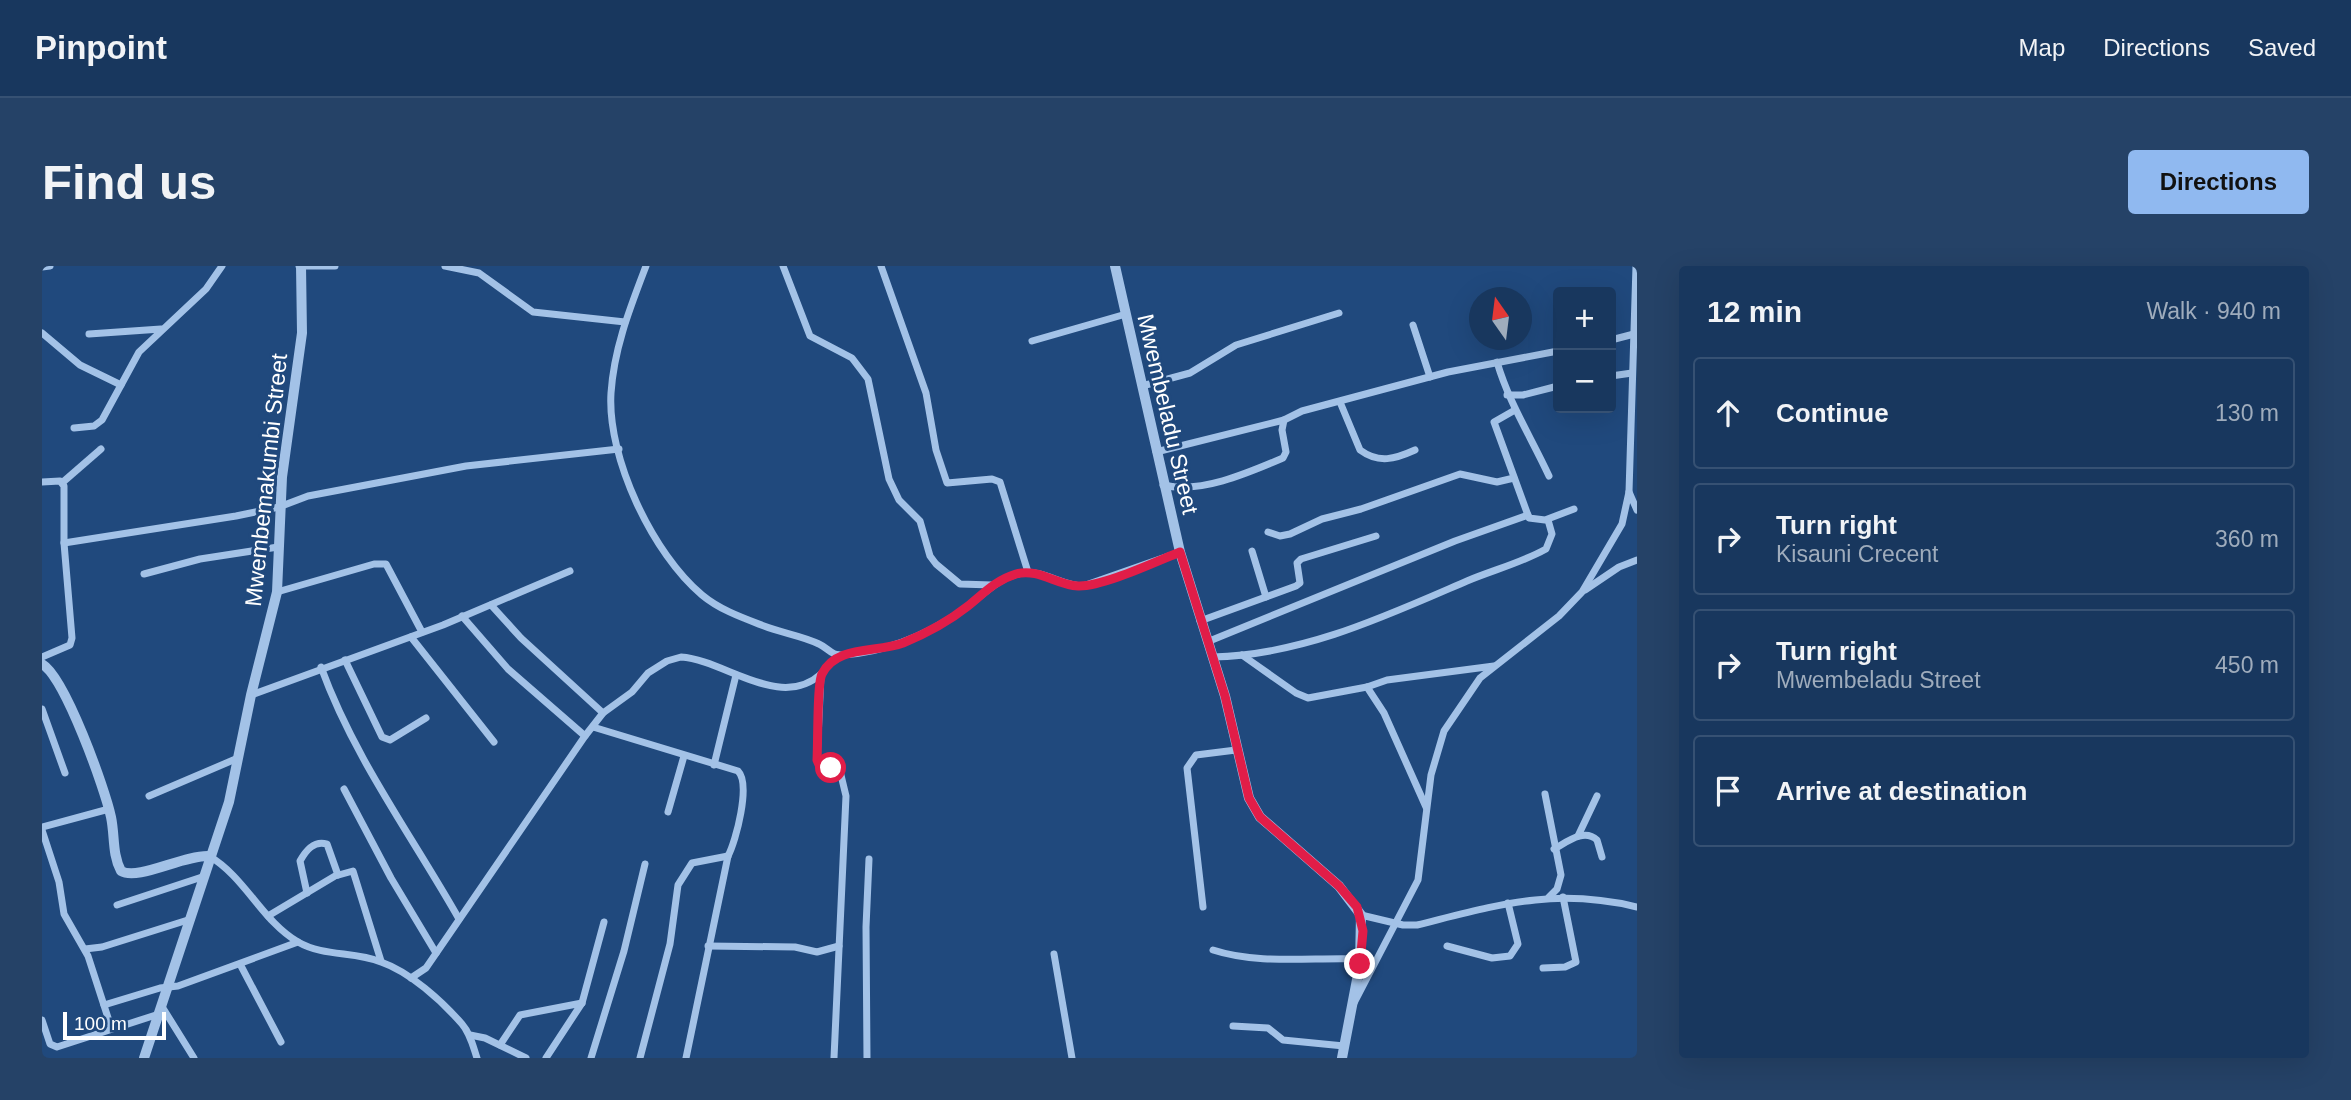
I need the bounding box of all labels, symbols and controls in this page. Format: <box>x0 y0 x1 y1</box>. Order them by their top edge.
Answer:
text: Pinpoint <box>35 29 167 66</box>
text: Map <box>2019 34 2065 61</box>
text: Directions <box>2103 34 2210 61</box>
text: Saved <box>2248 34 2316 61</box>
button: Directions <box>2128 150 2309 214</box>
text: Find us <box>42 155 216 209</box>
north arrow <box>1469 287 1532 350</box>
map controls <box>1553 287 1616 413</box>
button: + <box>1553 287 1616 350</box>
text: 12 min <box>1707 295 1802 328</box>
text: Walk · 940 m <box>2146 298 2281 324</box>
street label: Mwembeladu Street <box>1132 311 1204 517</box>
button: − <box>1553 350 1616 413</box>
street label: Mwembemakumbi Street <box>240 352 292 608</box>
icon: ahead <box>1709 394 1747 432</box>
text: Continue <box>1776 398 1889 428</box>
text: 130 m <box>2215 400 2279 426</box>
text: Turn right <box>1776 510 1897 540</box>
icon: right <box>1709 520 1747 558</box>
text: 360 m <box>2215 526 2279 552</box>
text: Kisauni Crecent <box>1776 541 1938 567</box>
text: Turn right <box>1776 636 1897 666</box>
icon: right <box>1709 646 1747 684</box>
text: 450 m <box>2215 652 2279 678</box>
text: Mwembeladu Street <box>1776 667 1981 693</box>
route start <box>815 752 846 783</box>
icon: arrive <box>1709 772 1747 810</box>
text: Arrive at destination <box>1776 776 2027 806</box>
route end <box>1344 948 1375 979</box>
scale bar <box>63 1009 166 1041</box>
text: 100 m <box>74 1013 127 1034</box>

